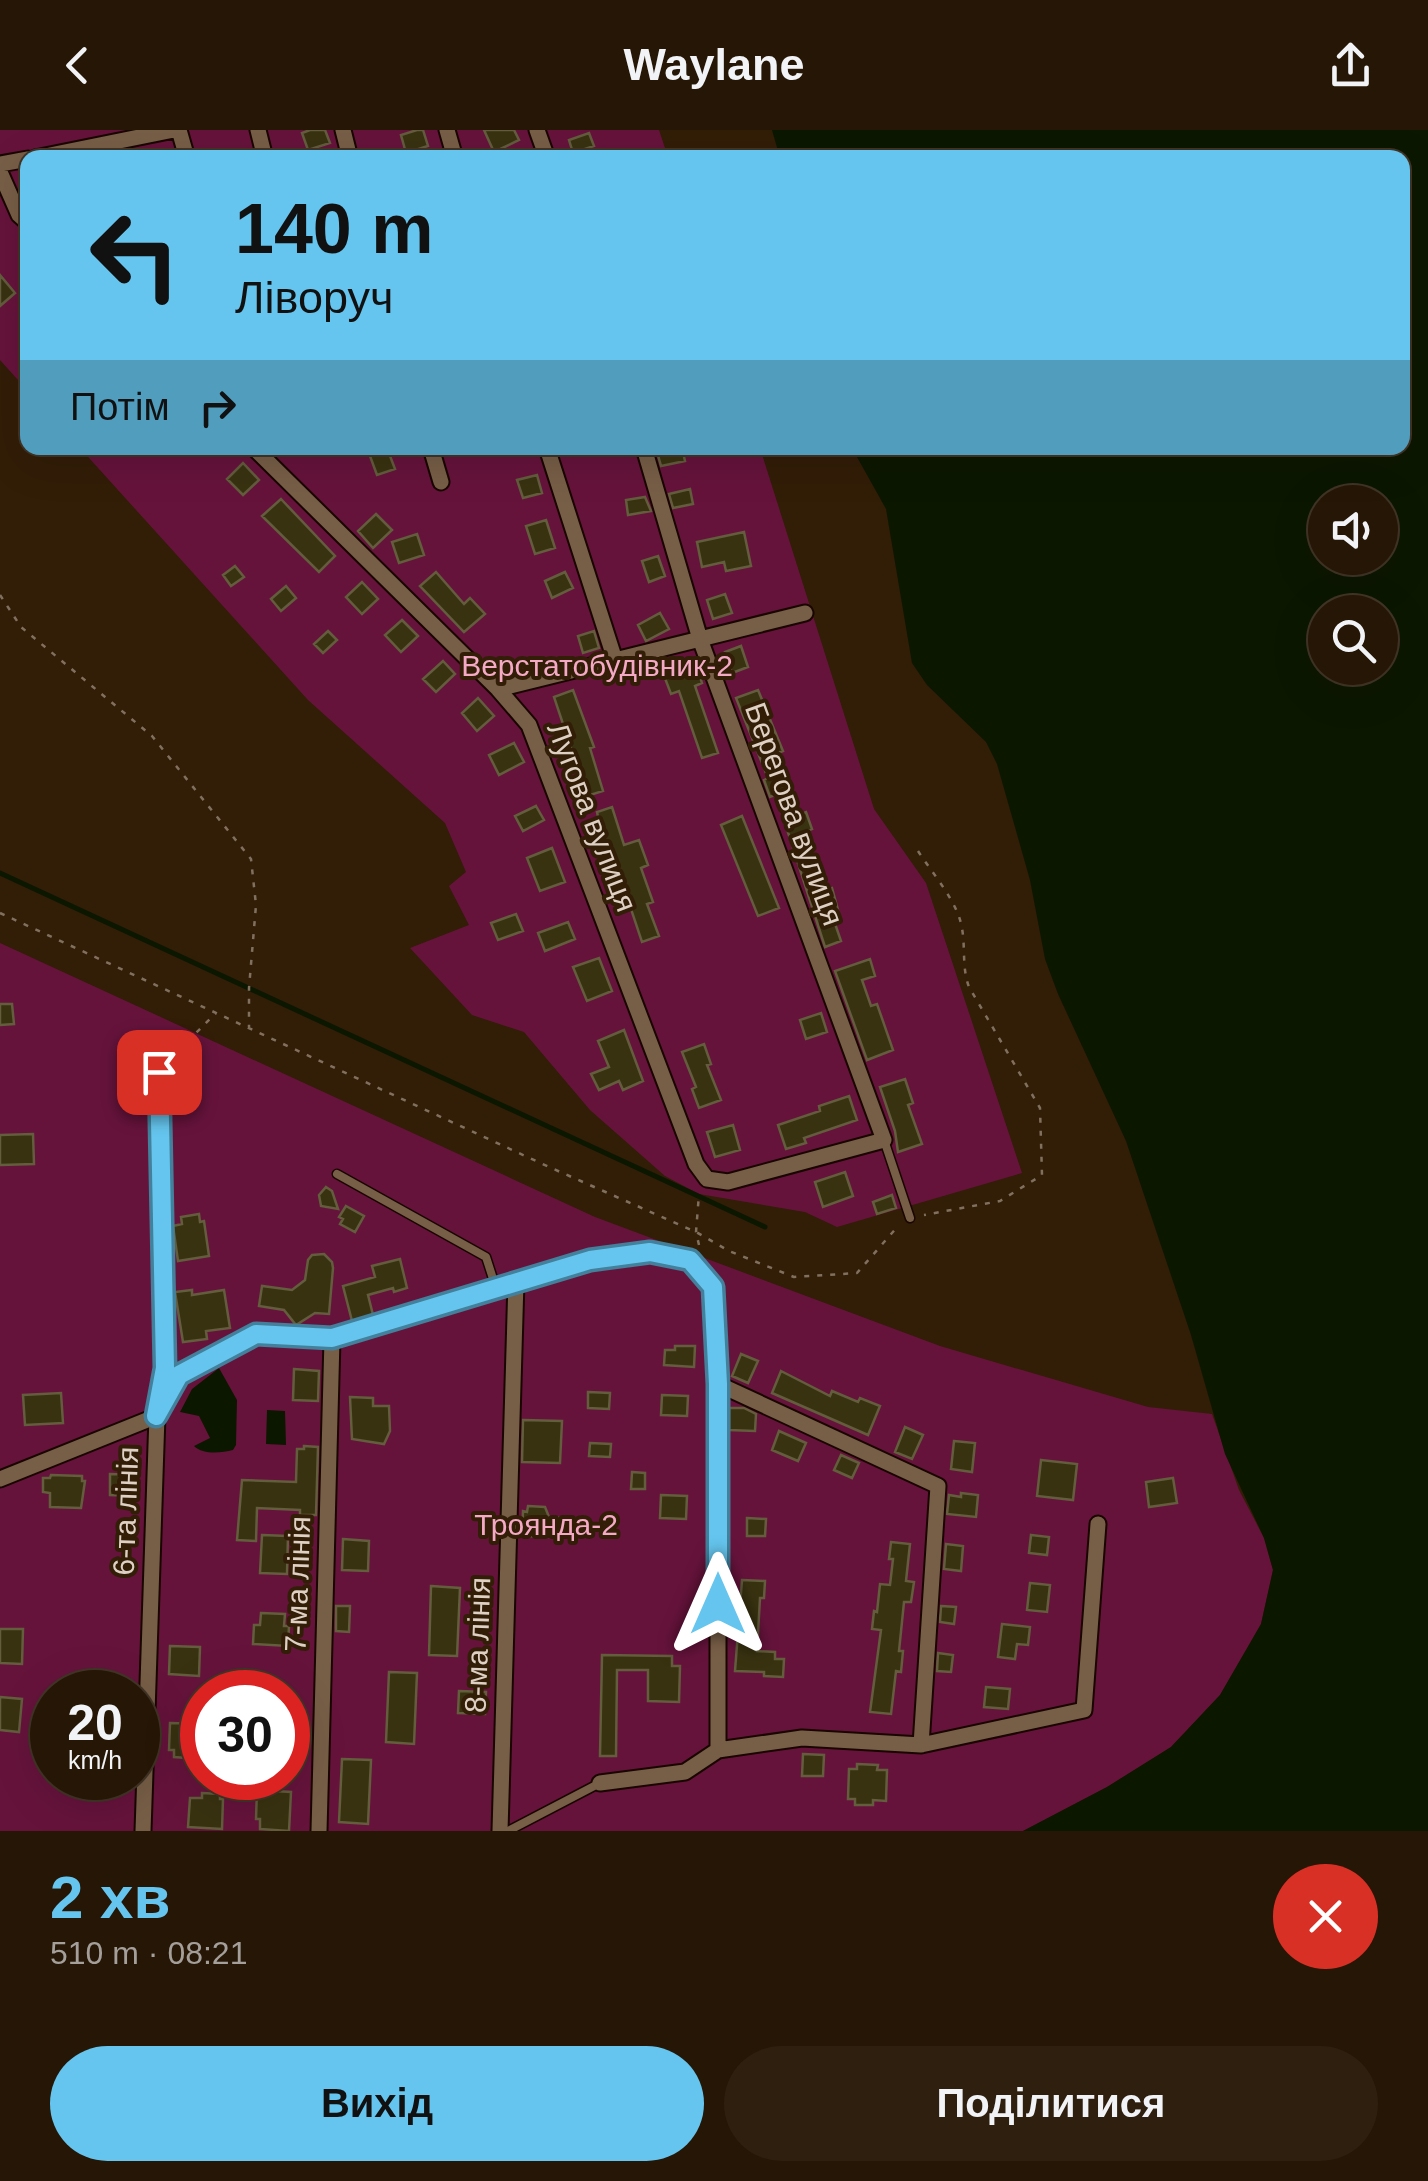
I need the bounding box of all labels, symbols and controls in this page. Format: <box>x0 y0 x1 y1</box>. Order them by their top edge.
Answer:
icon: back <box>50 38 105 93</box>
icon: share <box>1323 38 1378 93</box>
text: Waylane <box>624 39 804 90</box>
icon: left <box>70 190 200 320</box>
text: 140 m <box>235 190 433 268</box>
text: Ліворуч <box>235 272 393 323</box>
icon: right <box>190 380 245 435</box>
text: Потім <box>70 386 170 428</box>
map controls <box>1308 485 1398 685</box>
button: sound <box>1308 485 1398 575</box>
button: search <box>1308 595 1398 685</box>
park label: Верстатобудівник-2 <box>461 649 733 682</box>
street label: Берегова вулиця <box>739 698 850 930</box>
street label: Лугова вулиця <box>541 718 644 916</box>
pin <box>117 1030 202 1115</box>
icon: arrive <box>132 1045 187 1100</box>
street label: 6-та лінія <box>107 1446 144 1576</box>
park label: Троянда-2 <box>474 1508 618 1541</box>
street label: 7-ма лінія <box>279 1515 316 1653</box>
position arrow <box>666 1552 770 1656</box>
street label: 8-ма лінія <box>459 1576 496 1714</box>
speed limit sign: 30 <box>180 1670 310 1800</box>
text: 20 <box>67 1695 123 1751</box>
text: km/h <box>68 1746 122 1774</box>
text: 2 хв <box>50 1864 170 1931</box>
button: close <box>1273 1864 1378 1969</box>
text: 510 m · 08:21 <box>50 1935 247 1971</box>
button: Вихід <box>50 2046 704 2161</box>
button: Поділитися <box>724 2046 1378 2161</box>

